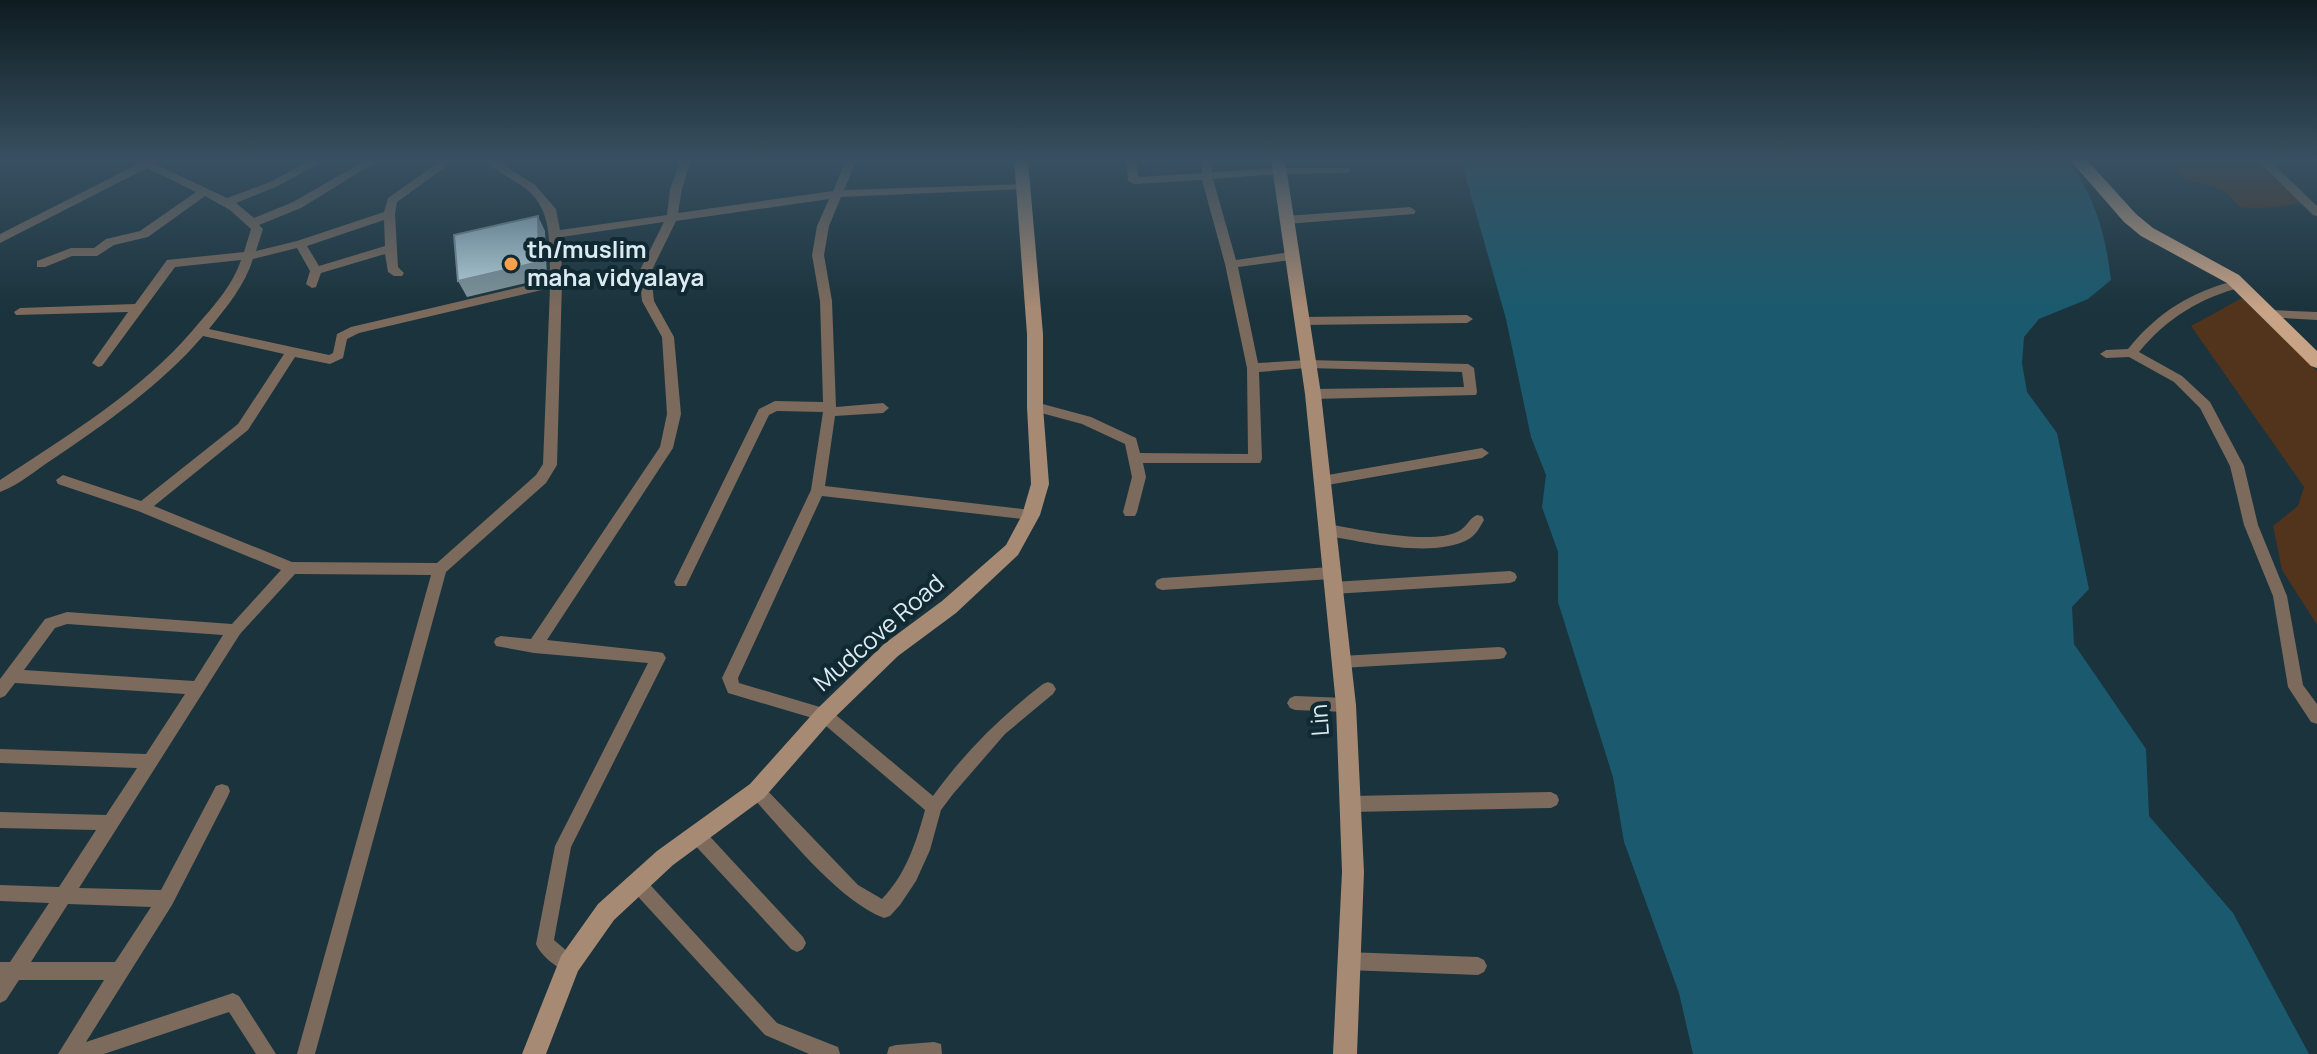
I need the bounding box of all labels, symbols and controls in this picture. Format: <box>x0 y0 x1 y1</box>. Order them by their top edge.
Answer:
place label: th/muslim maha vidyalaya <box>527 232 704 293</box>
marker: th/muslim maha vidyalaya <box>502 255 520 273</box>
street label: Mudcove Road <box>806 566 950 698</box>
street label: Lin <box>1301 703 1336 737</box>

